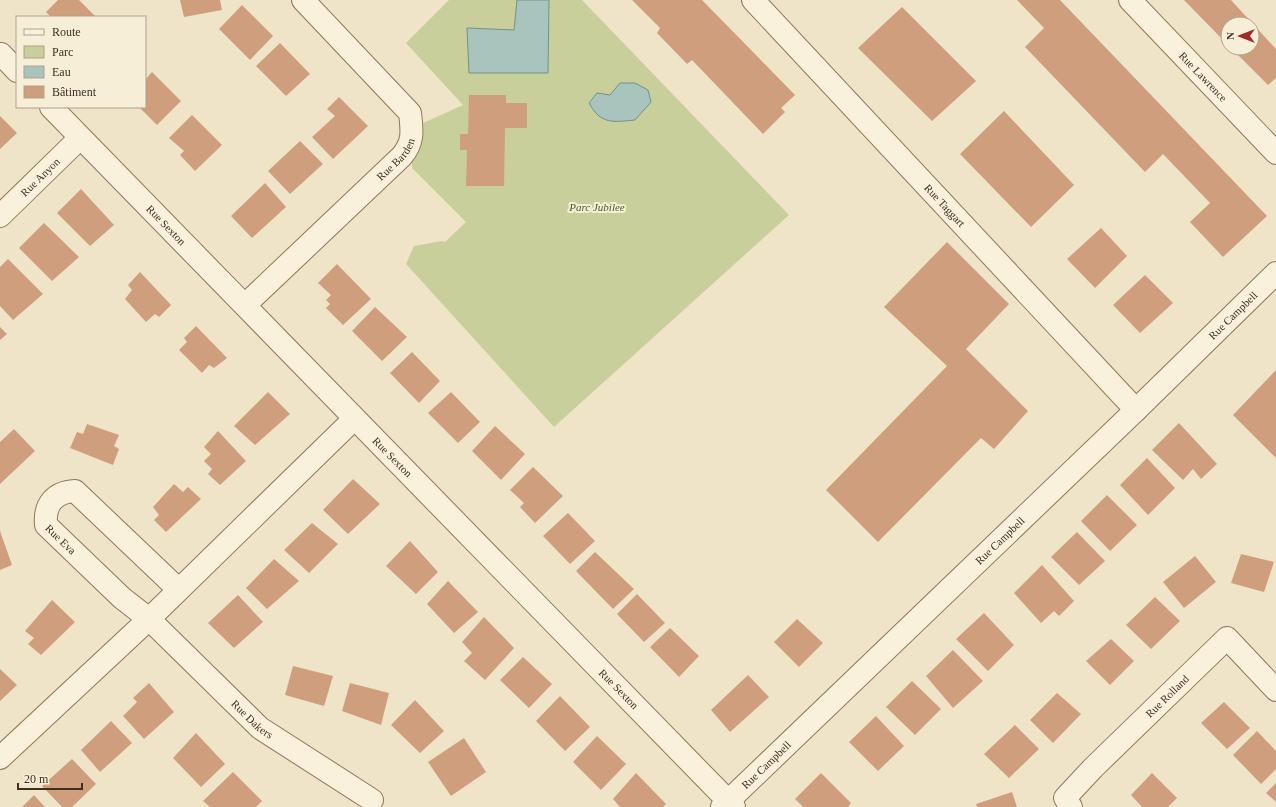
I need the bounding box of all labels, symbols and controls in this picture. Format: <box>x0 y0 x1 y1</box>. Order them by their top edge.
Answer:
legend <box>16 16 146 108</box>
north arrow <box>1220 16 1260 56</box>
text: Route <box>52 25 81 39</box>
text: N <box>1224 32 1236 40</box>
text: Parc <box>52 45 73 59</box>
street label: Rue Lawrence <box>1177 49 1230 104</box>
text: Eau <box>52 65 71 79</box>
text: Bâtiment <box>52 85 97 99</box>
street label: Rue Barden <box>374 136 417 183</box>
street label: Rue Anyon <box>18 155 62 199</box>
street label: Rue Taggart <box>922 182 968 229</box>
park label: Parc Jubilee <box>568 201 625 213</box>
street label: Rue Sexton <box>144 203 189 248</box>
street label: Rue Campbell <box>1206 289 1260 342</box>
street label: Rue Sexton <box>370 435 415 480</box>
street label: Rue Campbell <box>973 514 1027 567</box>
street label: Rue Eva <box>43 522 79 557</box>
street label: Rue Sexton <box>597 666 641 712</box>
street label: Rue Rolland <box>1143 672 1191 720</box>
street label: Rue Dakers <box>229 697 275 741</box>
street label: Rue Campbell <box>739 739 793 791</box>
scale bar <box>18 765 82 791</box>
text: 20 m <box>24 772 49 786</box>

